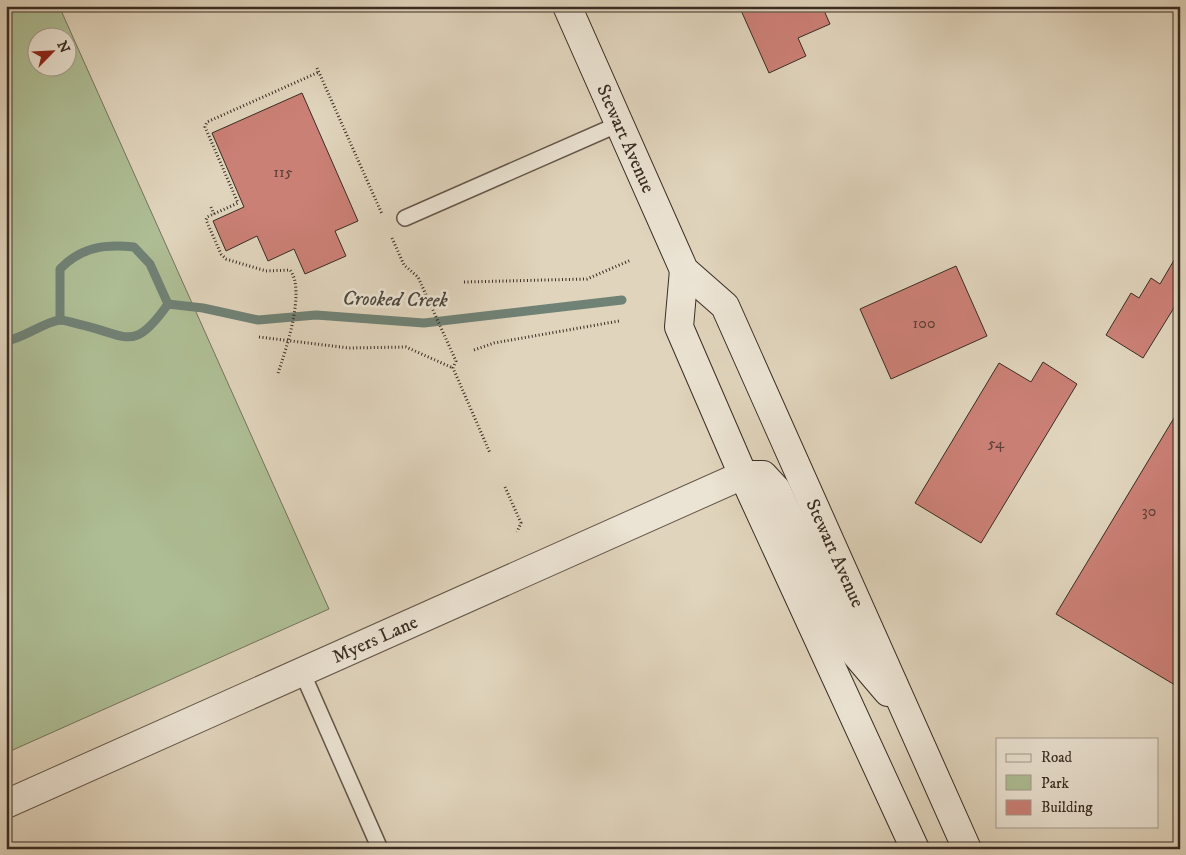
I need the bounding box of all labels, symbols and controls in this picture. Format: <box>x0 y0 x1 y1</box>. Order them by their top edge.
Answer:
north arrow <box>28 28 78 78</box>
text: N <box>52 38 74 56</box>
street label: Stewart Avenue <box>592 81 660 196</box>
house number: 115 <box>273 162 293 182</box>
water label: Crooked Creek <box>342 287 449 313</box>
house number: 100 <box>912 313 936 333</box>
house number: 54 <box>988 433 1005 453</box>
street label: Stewart Avenue <box>801 495 869 611</box>
house number: 30 <box>1142 501 1156 521</box>
street label: Myers Lane <box>329 610 421 668</box>
legend <box>996 738 1158 828</box>
text: Road <box>1041 748 1073 767</box>
text: Park <box>1041 774 1070 793</box>
text: Building <box>1041 798 1093 817</box>

